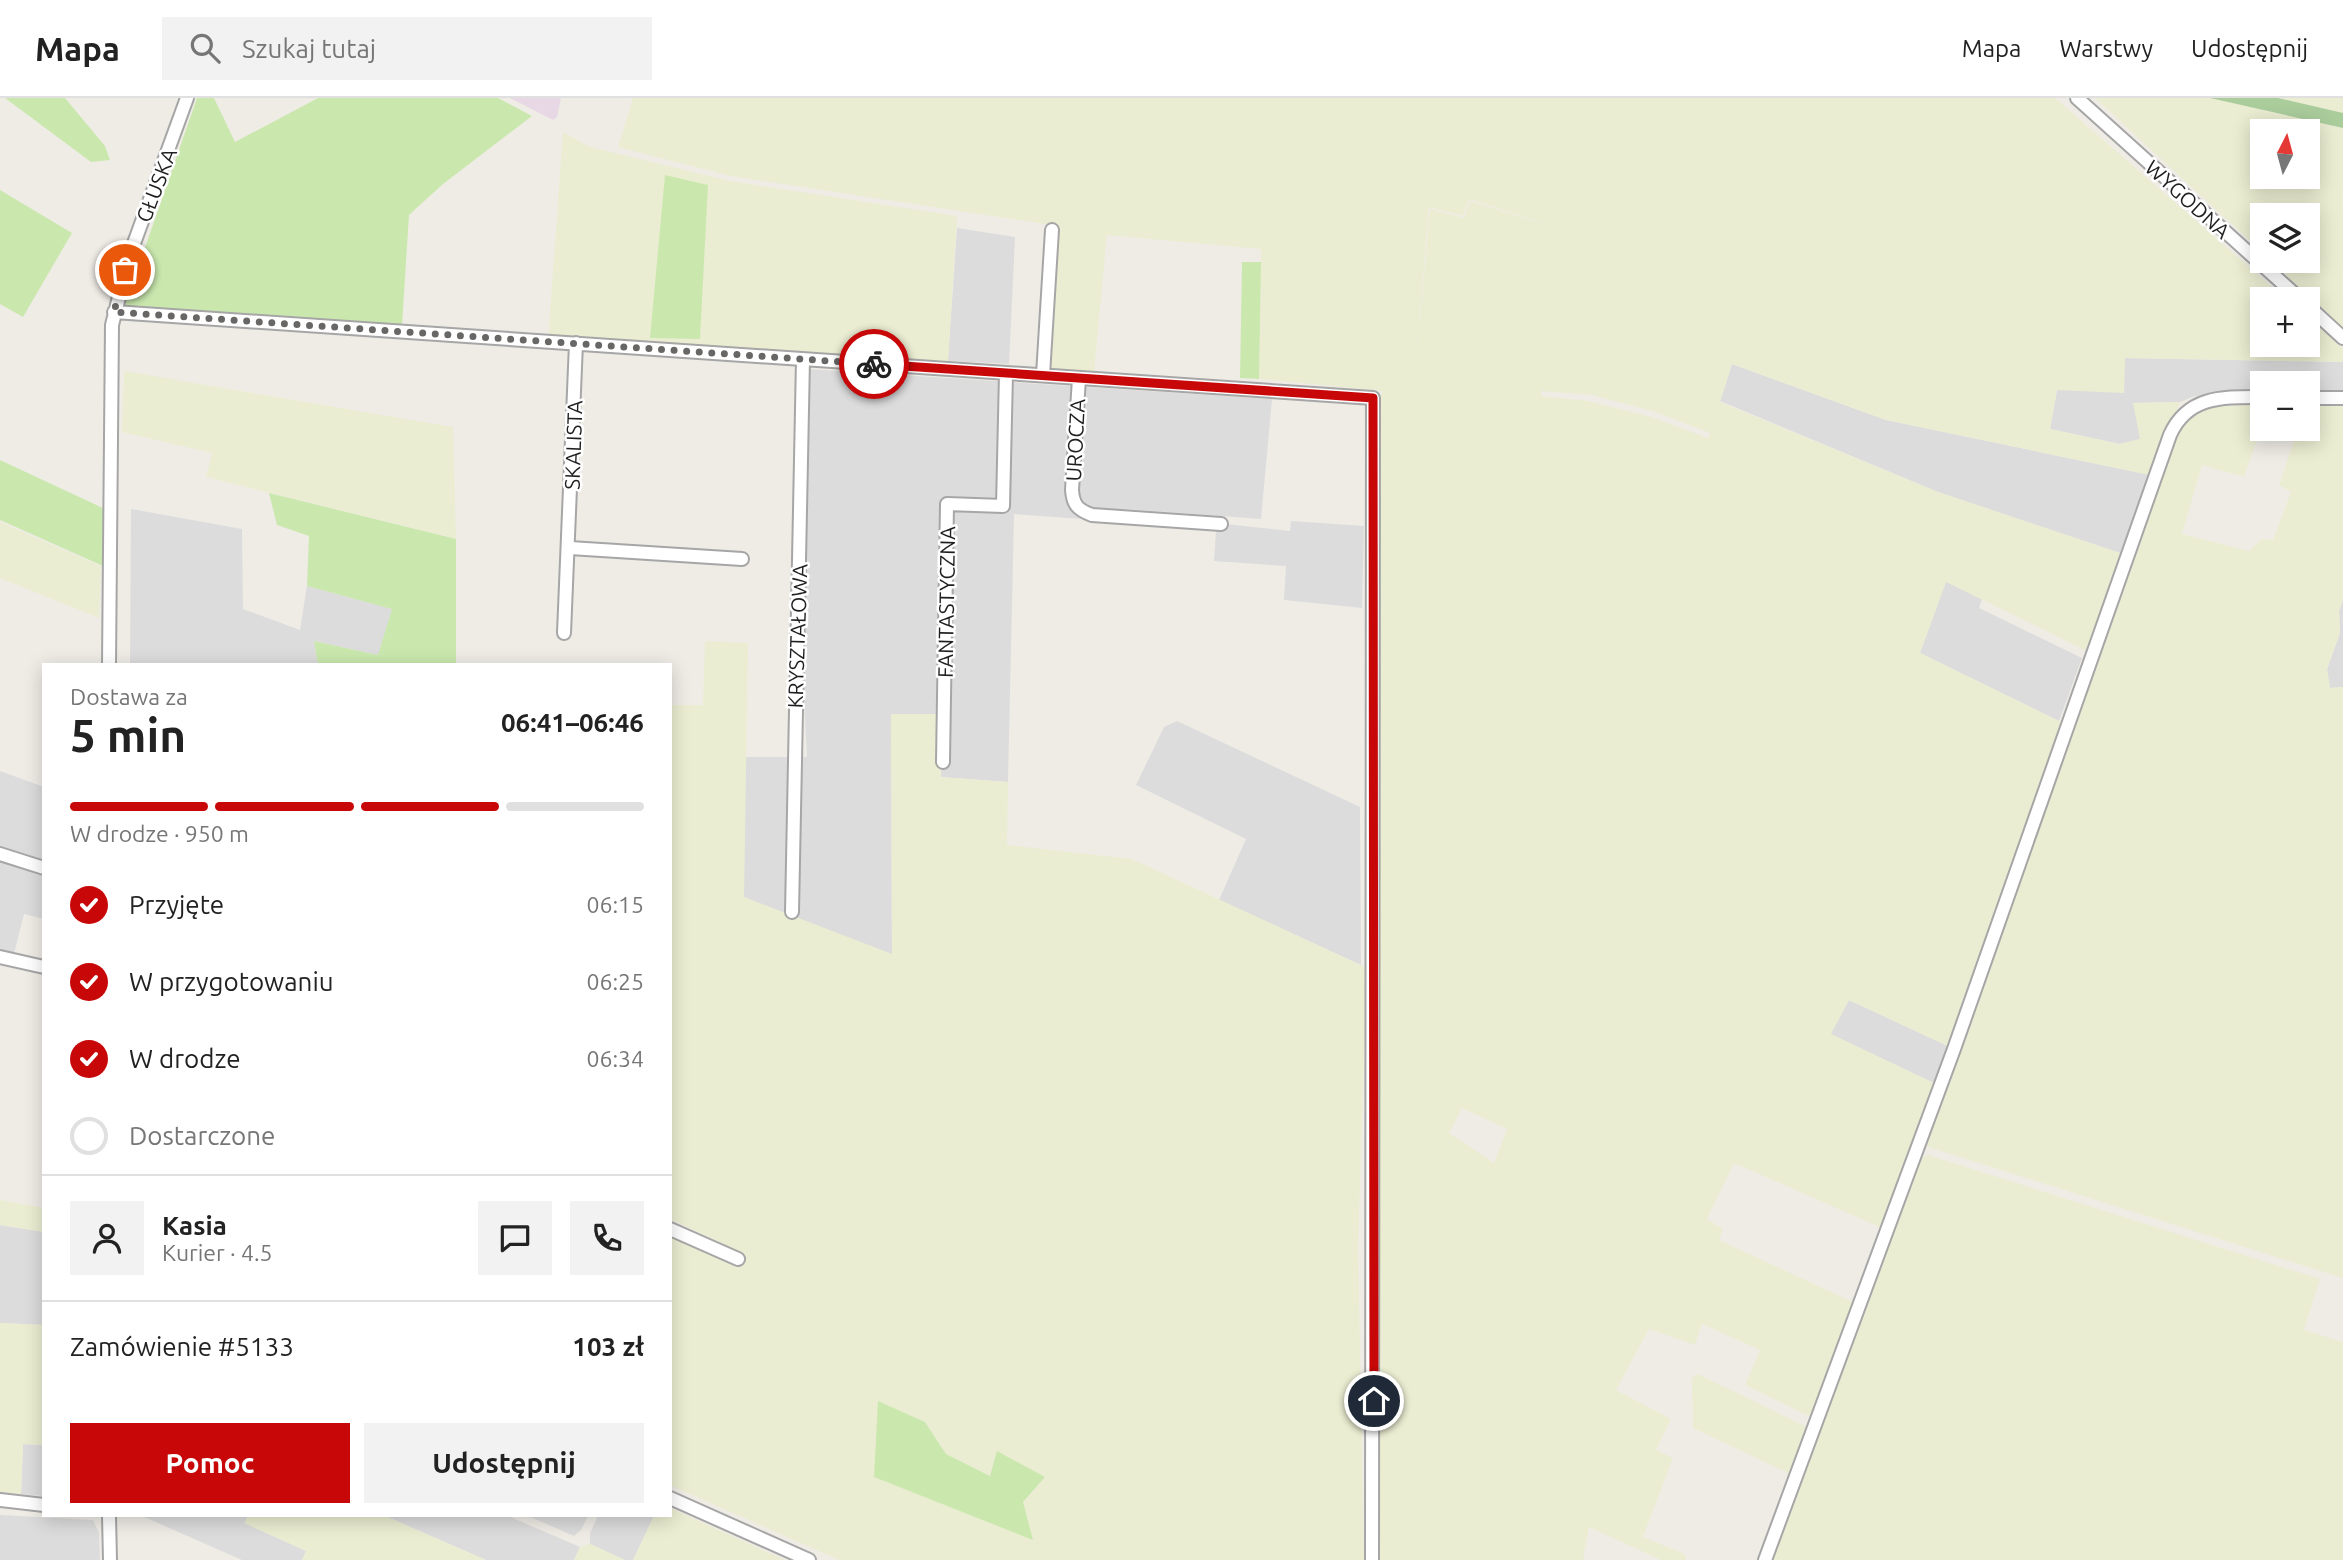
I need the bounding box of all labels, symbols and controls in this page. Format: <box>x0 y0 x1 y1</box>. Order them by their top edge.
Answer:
search box <box>162 17 652 80</box>
icon: search <box>186 29 224 67</box>
text: Mapa <box>35 30 120 67</box>
text: Szukaj tutaj <box>242 34 376 63</box>
text: Mapa <box>1962 35 2021 62</box>
text: Warstwy <box>2059 35 2153 62</box>
text: Udostępnij <box>2191 35 2308 62</box>
north arrow <box>2250 119 2320 189</box>
map controls <box>2250 119 2320 441</box>
street label: GŁUSKA <box>131 144 181 225</box>
street label: WYGODNA <box>2141 155 2235 243</box>
button: layers <box>2250 203 2320 273</box>
pin <box>95 240 155 300</box>
icon: bag <box>106 251 144 289</box>
button: + <box>2250 287 2320 357</box>
courier <box>839 329 909 399</box>
icon: bike <box>855 345 893 383</box>
button: − <box>2250 371 2320 441</box>
street label: UROCZA <box>1061 398 1089 482</box>
street label: SKALISTA <box>559 400 587 490</box>
street label: FANTASTYCZNA <box>933 526 959 678</box>
street label: KRYSZTAŁOWA <box>782 563 812 709</box>
text: Dostawa za <box>70 684 188 709</box>
text: 06:41–06:46 <box>501 708 644 737</box>
text: 5 min <box>70 709 186 761</box>
text: W drodze · 950 m <box>70 821 249 846</box>
icon: check <box>70 886 108 924</box>
text: Przyjęte <box>129 890 224 919</box>
text: 06:15 <box>586 892 644 917</box>
icon: check <box>70 963 108 1001</box>
text: W przygotowaniu <box>129 967 334 996</box>
text: 06:25 <box>586 969 644 994</box>
icon: check <box>70 1040 108 1078</box>
text: W drodze <box>129 1044 241 1073</box>
text: 06:34 <box>586 1046 644 1071</box>
text: Dostarczone <box>129 1121 275 1150</box>
button: person <box>70 1201 144 1275</box>
button: chat <box>478 1201 552 1275</box>
button: phone <box>570 1201 644 1275</box>
text: Kasia <box>162 1211 227 1240</box>
text: Kurier · 4.5 <box>162 1240 273 1265</box>
text: Zamówienie #5133 <box>70 1332 294 1361</box>
text: 103 zł <box>572 1332 644 1361</box>
pin <box>1344 1371 1404 1431</box>
icon: home <box>1355 1382 1393 1420</box>
button: Pomoc <box>70 1423 350 1503</box>
button: Udostępnij <box>364 1423 644 1503</box>

